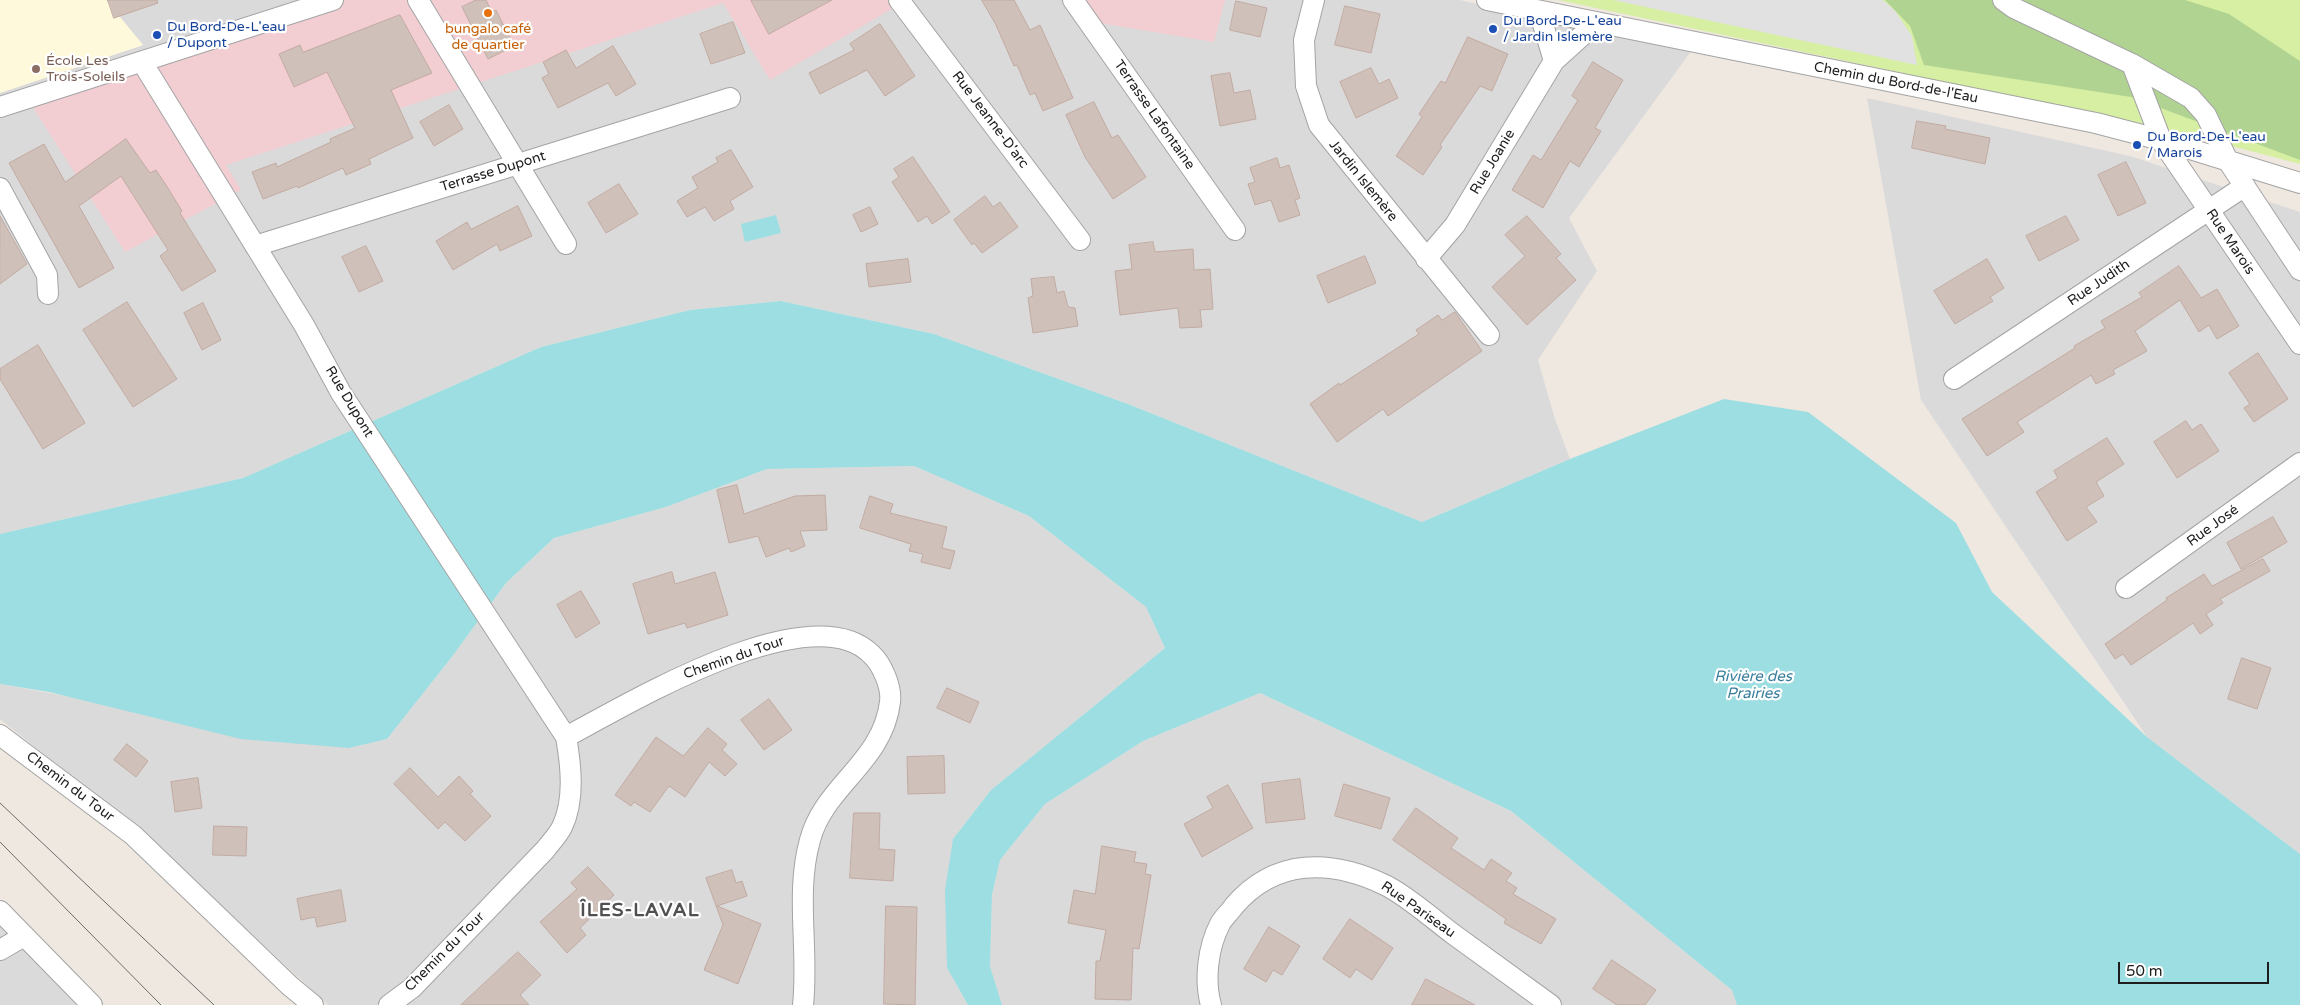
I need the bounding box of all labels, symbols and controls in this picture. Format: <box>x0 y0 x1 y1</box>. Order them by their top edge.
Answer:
marker: bungalo café de quartier <box>482 7 494 19</box>
place label: Du Bord-De-L'eau / Jardin Islemère <box>1503 13 1622 46</box>
place label: Du Bord-De-L'eau / Dupont <box>167 19 286 52</box>
place label: bungalo café de quartier <box>445 21 531 54</box>
marker: Du Bord-De-L'eau / Jardin Islemère <box>1487 23 1499 35</box>
marker: Du Bord-De-L'eau / Dupont <box>151 29 163 41</box>
place label: École Les Trois-Soleils <box>46 53 125 85</box>
street label: Terrasse Lafontaine <box>1110 57 1198 173</box>
street label: Chemin du Bord-de-l'Eau <box>1812 59 1980 107</box>
marker: École Les Trois-Soleils <box>30 63 42 75</box>
street label: Rue Jeanne-D'arc <box>948 68 1032 172</box>
street label: Rue Joanie <box>1467 126 1519 198</box>
place label: Du Bord-De-L'eau / Marois <box>2147 129 2266 162</box>
street label: Jardin Islemère <box>1325 137 1401 225</box>
marker: Du Bord-De-L'eau / Marois <box>2131 139 2143 151</box>
street label: Terrasse Dupont <box>438 148 548 196</box>
street label: Rue Marois <box>2202 206 2258 278</box>
street label: Rue Judith <box>2065 256 2133 310</box>
street label: Rue Dupont <box>321 363 377 441</box>
street label: Rue José <box>2184 502 2242 550</box>
street label: Chemin du Tour <box>681 633 787 683</box>
water label: Rivière des Prairies <box>1714 668 1792 703</box>
street label: Chemin du Tour <box>23 748 117 826</box>
street label: Rue Pariseau <box>1378 878 1458 942</box>
district label: ÎLES-LAVAL <box>579 900 701 922</box>
street label: Chemin du Tour <box>402 909 488 995</box>
scale bar <box>2120 952 2271 984</box>
text: 50 m <box>2126 962 2163 980</box>

